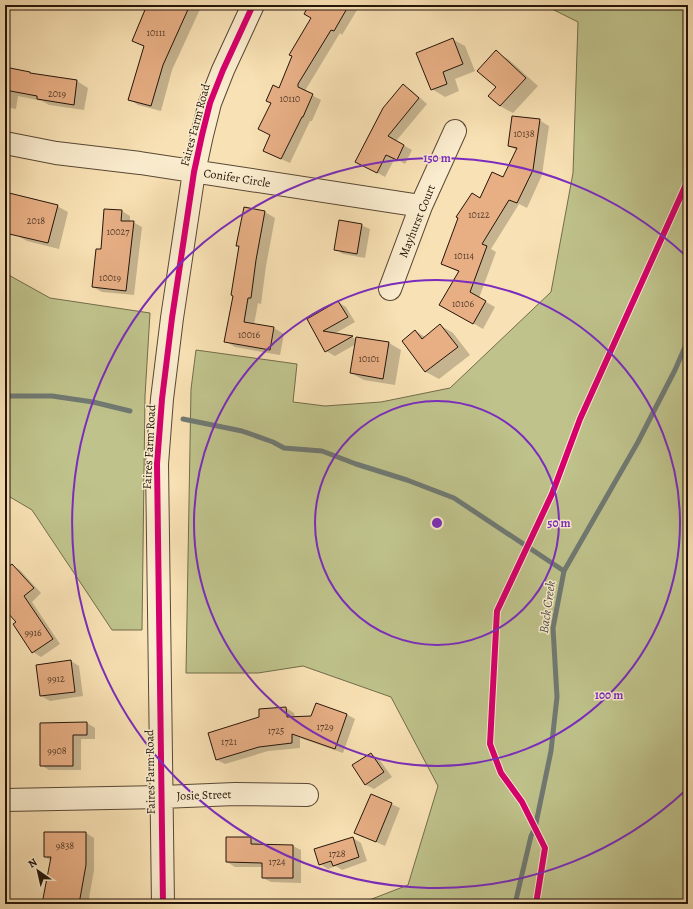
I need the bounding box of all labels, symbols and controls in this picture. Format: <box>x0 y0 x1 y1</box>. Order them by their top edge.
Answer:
house number: 10111 <box>146 26 166 39</box>
street label: Faires Farm Road <box>176 81 214 168</box>
house number: 2019 <box>48 87 66 100</box>
house number: 10110 <box>280 92 300 105</box>
house number: 10138 <box>513 127 535 140</box>
text: 150 m <box>423 150 451 166</box>
street label: Conifer Circle <box>202 165 272 191</box>
street label: Mayhurst Court <box>395 182 439 260</box>
house number: 10122 <box>468 208 490 221</box>
house number: 2018 <box>27 214 45 227</box>
house number: 10027 <box>106 225 130 238</box>
house number: 10114 <box>454 249 475 262</box>
house number: 10019 <box>99 271 121 284</box>
house number: 10106 <box>452 297 474 310</box>
house number: 10016 <box>238 328 260 341</box>
house number: 10101 <box>359 352 380 365</box>
street label: Faires Farm Road <box>139 404 159 490</box>
text: 50 m <box>547 515 571 531</box>
centre of rings <box>430 516 444 530</box>
water label: Back Creek <box>535 579 559 634</box>
house number: 9916 <box>24 626 42 639</box>
house number: 9912 <box>47 672 65 685</box>
text: 100 m <box>595 687 623 703</box>
house number: 1729 <box>317 720 334 733</box>
house number: 1725 <box>268 724 284 737</box>
street label: Faires Farm Road <box>141 729 159 815</box>
house number: 1721 <box>221 735 237 748</box>
house number: 9908 <box>47 744 67 757</box>
street label: Josie Street <box>176 786 232 804</box>
house number: 9838 <box>56 839 74 852</box>
house number: 1728 <box>328 847 346 860</box>
north arrow <box>18 851 58 891</box>
text: N <box>25 855 40 872</box>
house number: 1724 <box>269 855 286 868</box>

